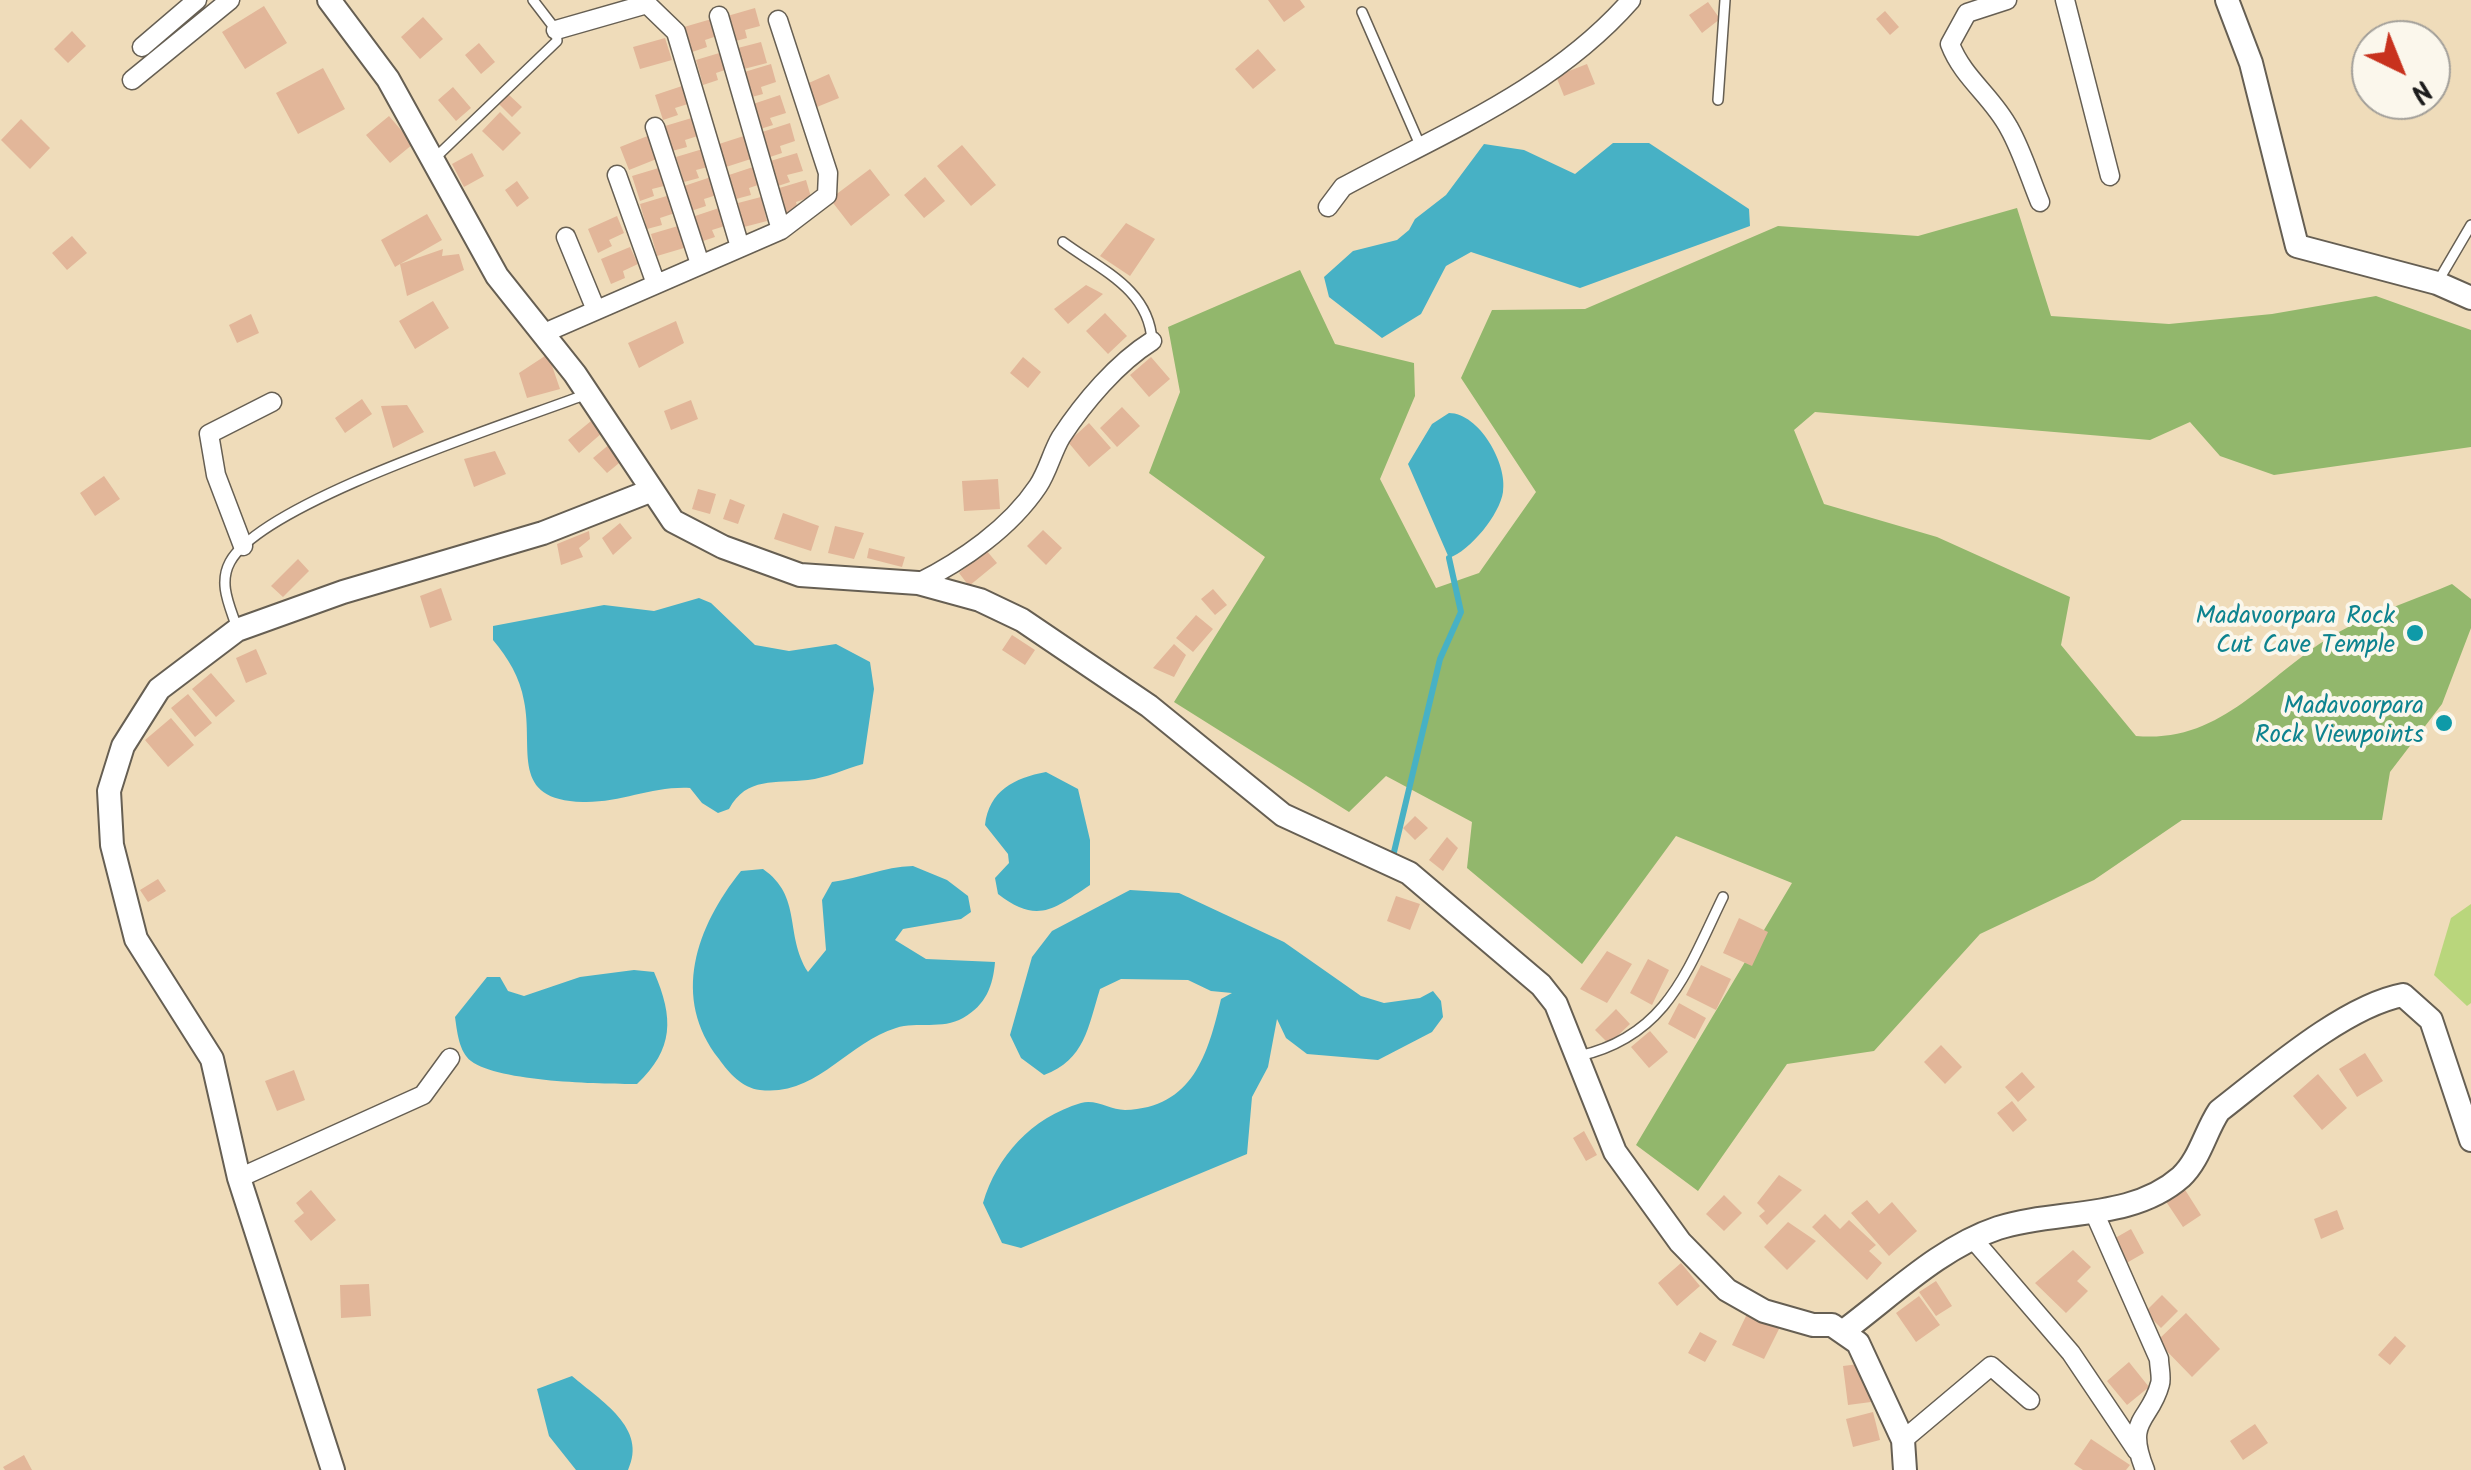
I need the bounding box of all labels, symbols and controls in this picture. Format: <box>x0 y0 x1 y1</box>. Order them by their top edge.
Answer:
north arrow <box>2351 20 2451 120</box>
text: N <box>2399 68 2442 113</box>
place label: Madavoorpara Rock Cut Cave Temple <box>2195 604 2395 663</box>
marker: Madavoorpara Rock Cut Cave Temple <box>2404 622 2426 644</box>
place label: Madavoorpara Rock Viewpoints <box>2255 694 2424 753</box>
marker: Madavoorpara Rock Viewpoints <box>2433 712 2455 734</box>

